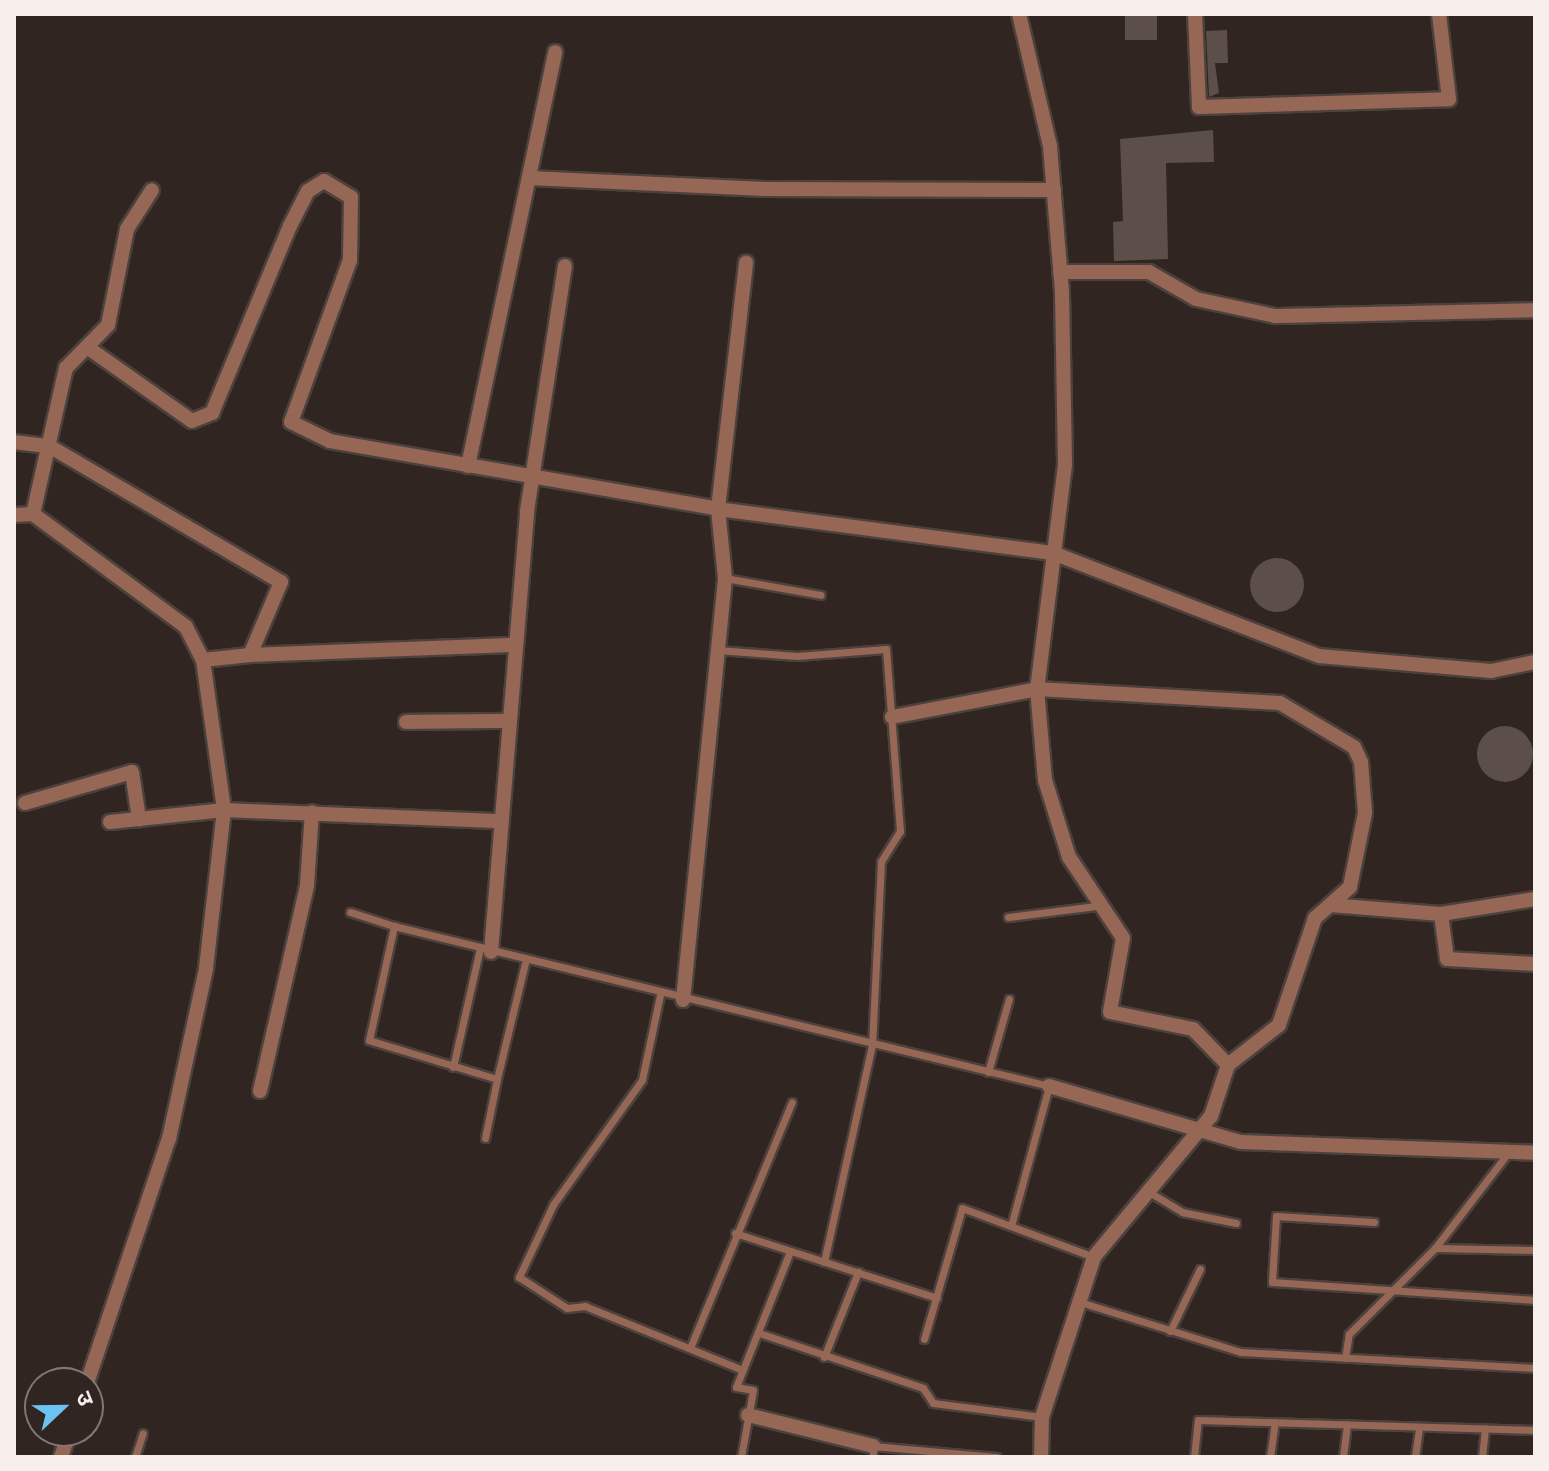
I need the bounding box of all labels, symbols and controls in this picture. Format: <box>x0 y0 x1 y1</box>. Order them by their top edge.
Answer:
north arrow <box>24 1367 104 1447</box>
text: उ <box>71 1388 99 1409</box>

